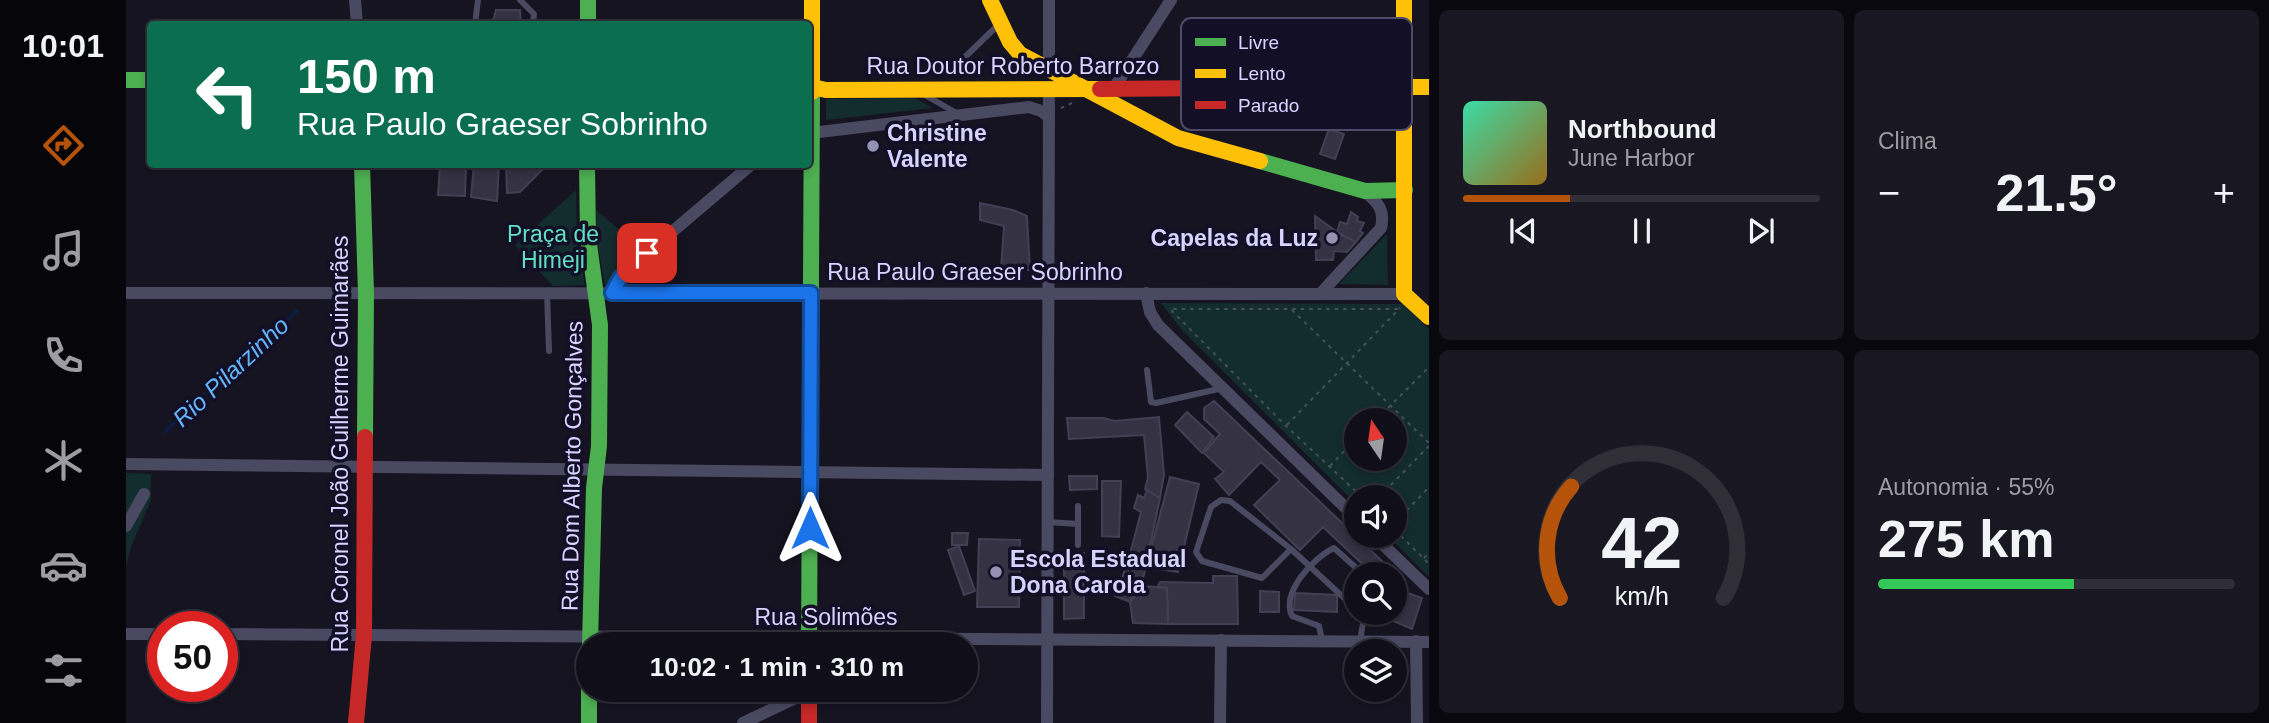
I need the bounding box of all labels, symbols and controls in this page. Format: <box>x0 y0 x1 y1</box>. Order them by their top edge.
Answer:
legend <box>1181 18 1412 130</box>
text: 10:01 <box>22 28 104 64</box>
text: Livre <box>1238 32 1279 53</box>
icon: left <box>182 49 273 140</box>
text: 150 m <box>297 49 436 103</box>
street label: Rua Doutor Roberto Barrozo <box>867 53 1159 79</box>
text: Lento <box>1238 63 1286 84</box>
text: Parado <box>1238 95 1299 116</box>
text: Rua Paulo Graeser Sobrinho <box>297 106 708 142</box>
text: Northbound <box>1568 114 1717 144</box>
place label: Christine Valente <box>887 120 987 172</box>
icon: directions <box>39 121 88 170</box>
text: Clima <box>1878 128 1937 154</box>
marker: Christine Valente <box>865 138 881 154</box>
text: June Harbor <box>1568 145 1695 171</box>
text: 21.5° <box>1995 164 2118 222</box>
text: − <box>1878 172 1900 214</box>
text: + <box>2213 172 2235 214</box>
icon: previous <box>1504 212 1542 250</box>
icon: pause <box>1623 212 1661 250</box>
icon: next <box>1742 212 1780 250</box>
park label: Praça de Himeji <box>507 221 599 273</box>
pin <box>617 223 677 283</box>
place label: Capelas da Luz <box>1151 225 1318 251</box>
icon: music <box>39 226 88 275</box>
marker: Capelas da Luz <box>1324 230 1340 246</box>
icon: arrive <box>628 234 666 272</box>
street label: Rua Coronel João Guilherme Guimarães <box>327 236 353 652</box>
street label: Rua Paulo Graeser Sobrinho <box>827 259 1123 285</box>
water label: Rio Pilarzinho <box>167 311 294 432</box>
street label: Rua Dom Alberto Gonçalves <box>556 321 588 611</box>
icon: phone <box>39 331 88 380</box>
north arrow <box>1344 408 1407 471</box>
map controls <box>1344 408 1407 702</box>
icon: climate <box>39 436 88 485</box>
text: Autonomia · 55% <box>1878 474 2054 500</box>
button: sound <box>1344 485 1407 548</box>
position arrow <box>773 491 847 565</box>
text: 42 <box>1601 502 1682 583</box>
text: 275 km <box>1878 510 2054 568</box>
icon: car <box>39 541 88 590</box>
place label: Escola Estadual Dona Carola <box>1010 546 1186 598</box>
button: search <box>1344 562 1407 625</box>
marker: Escola Estadual Dona Carola <box>988 564 1004 580</box>
text: km/h <box>1614 581 1669 609</box>
street label: Rua Solimões <box>754 604 898 630</box>
speed limit sign: 50 <box>147 611 238 702</box>
button: layers <box>1344 639 1407 702</box>
icon: filters <box>39 646 88 695</box>
text: 10:02 · 1 min · 310 m <box>650 652 904 682</box>

